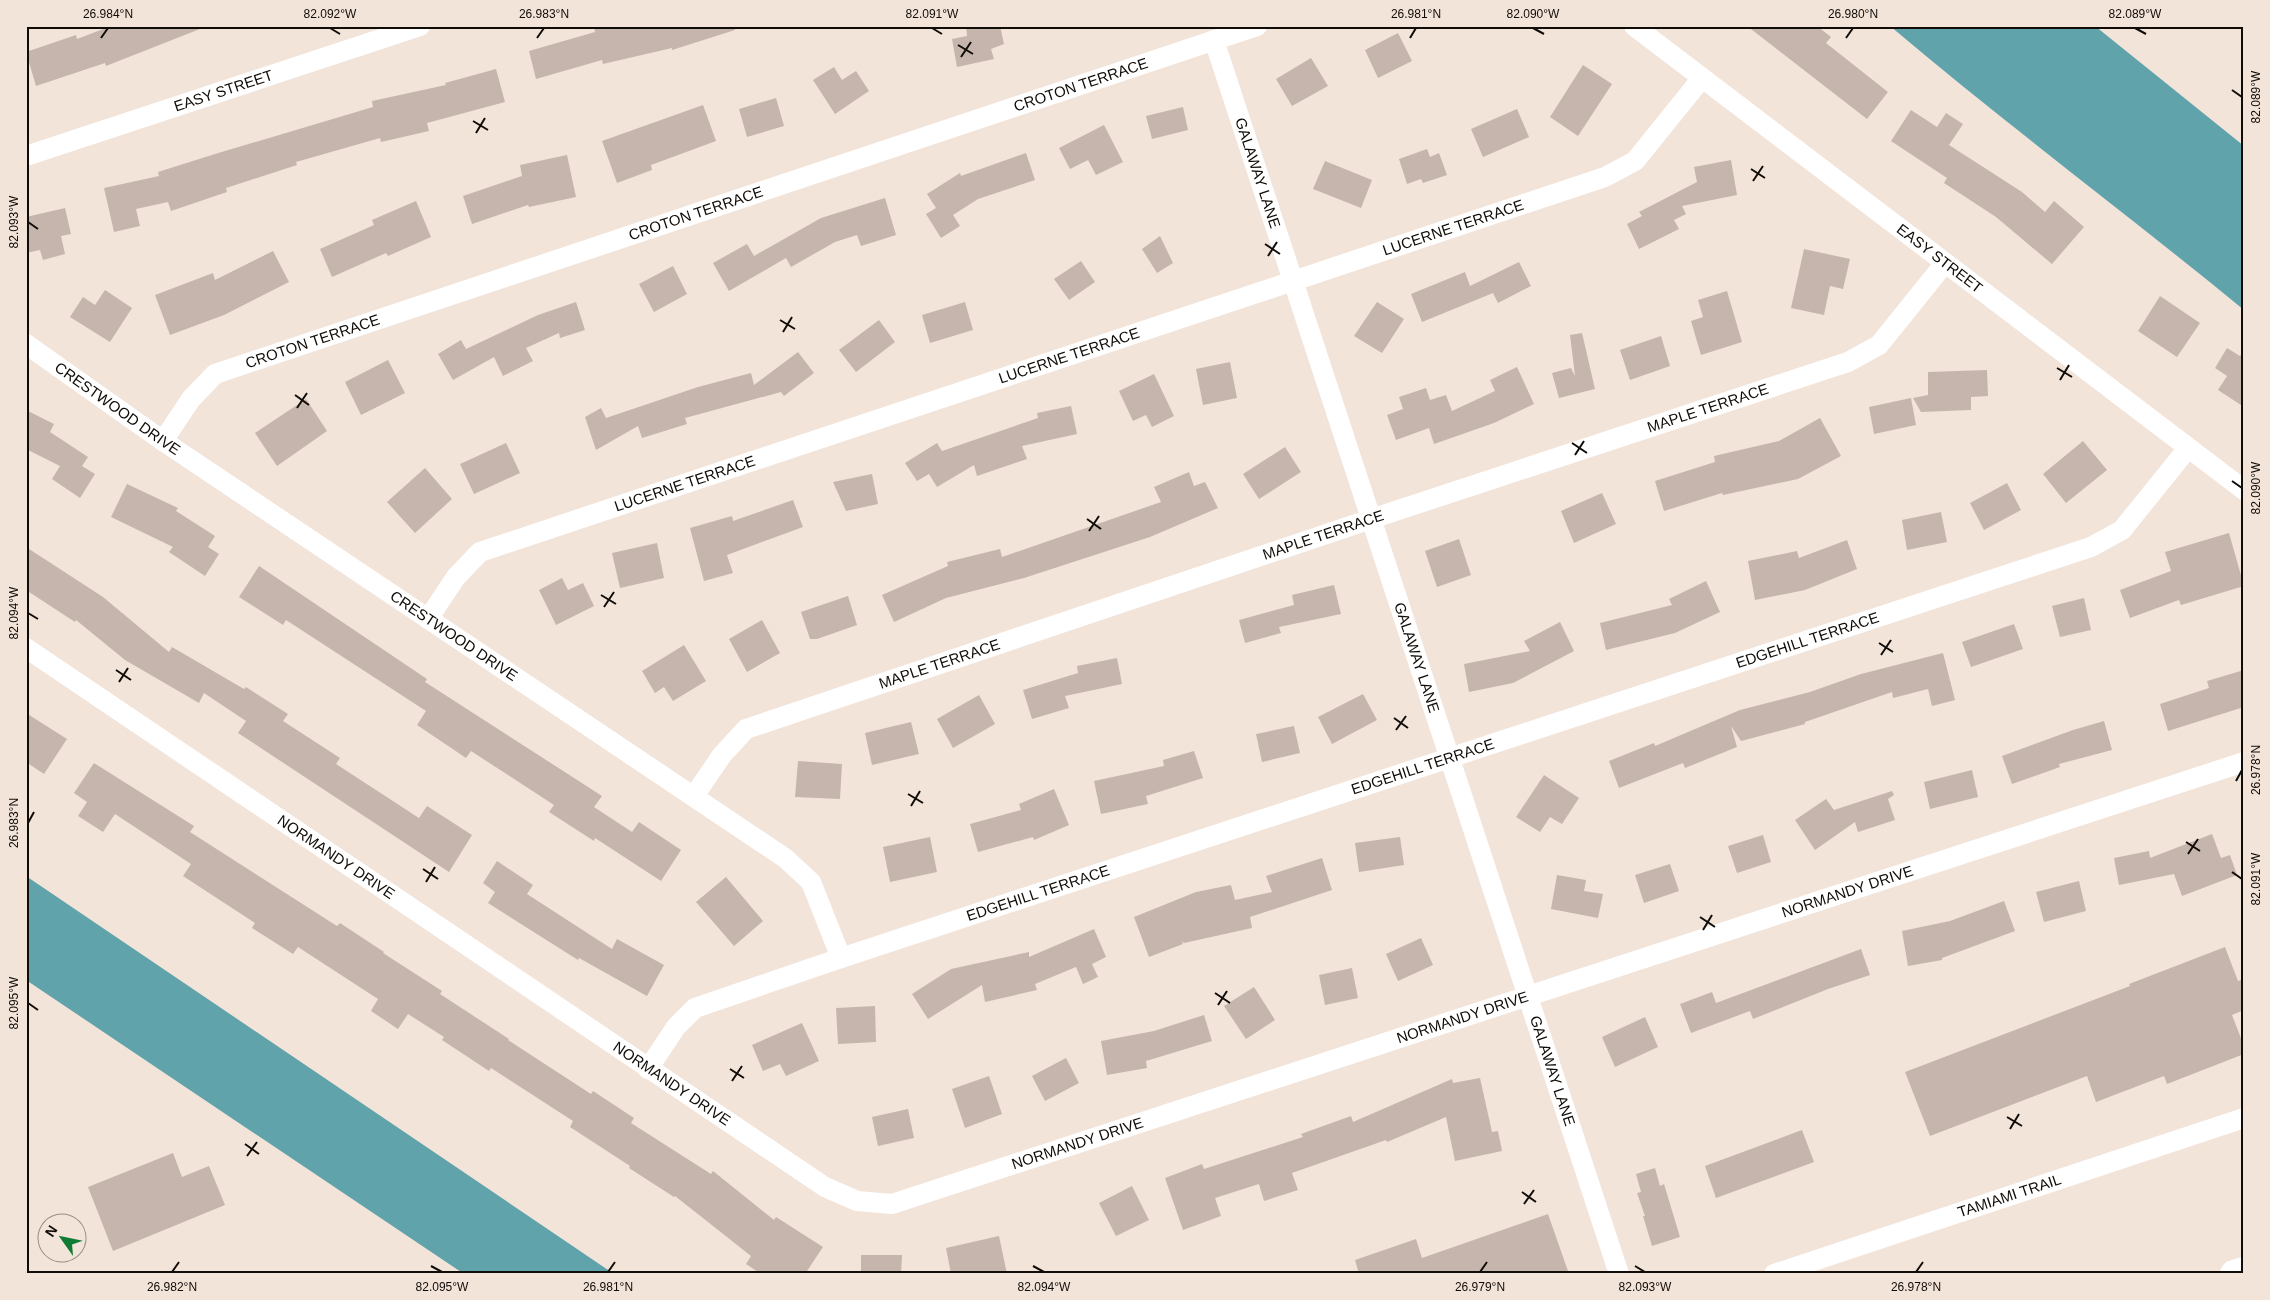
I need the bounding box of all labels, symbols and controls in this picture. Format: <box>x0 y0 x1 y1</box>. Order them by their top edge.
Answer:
text: 26.984°N <box>83 7 133 21</box>
text: 82.092°W <box>304 7 357 21</box>
text: 26.983°N <box>519 7 569 21</box>
text: 82.091°W <box>906 7 959 21</box>
text: 26.981°N <box>1391 7 1441 21</box>
text: 82.090°W <box>1507 7 1560 21</box>
text: 26.980°N <box>1828 7 1878 21</box>
text: 82.089°W <box>2109 7 2162 21</box>
street label: CROTON TERRACE <box>1011 54 1150 115</box>
street label: EASY STREET <box>172 66 275 115</box>
text: 82.089°W <box>2249 70 2263 123</box>
street label: GALAWAY LANE <box>1232 116 1284 230</box>
street label: CROTON TERRACE <box>626 183 765 243</box>
text: 82.093°W <box>7 195 21 248</box>
street label: LUCERNE TERRACE <box>1380 196 1526 258</box>
street label: EASY STREET <box>1894 220 1986 296</box>
street label: CROTON TERRACE <box>243 311 382 371</box>
street label: LUCERNE TERRACE <box>996 324 1141 387</box>
street label: CRESTWOOD DRIVE <box>52 358 184 458</box>
street label: MAPLE TERRACE <box>1645 380 1770 436</box>
street label: LUCERNE TERRACE <box>612 452 757 515</box>
text: 82.090°W <box>2249 461 2263 514</box>
street label: MAPLE TERRACE <box>1260 506 1386 563</box>
text: 82.094°W <box>7 586 21 639</box>
street label: CRESTWOOD DRIVE <box>387 587 521 684</box>
street label: GALAWAY LANE <box>1391 600 1443 715</box>
street label: EDGEHILL TERRACE <box>1734 608 1881 671</box>
street label: MAPLE TERRACE <box>877 635 1002 692</box>
street label: EDGEHILL TERRACE <box>1349 735 1496 798</box>
text: 26.978°N <box>2249 745 2263 795</box>
text: 26.983°N <box>7 798 21 848</box>
street label: NORMANDY DRIVE <box>275 811 398 902</box>
text: 82.091°W <box>2249 852 2263 905</box>
street label: EDGEHILL TERRACE <box>964 861 1111 924</box>
street label: NORMANDY DRIVE <box>1779 862 1915 921</box>
text: 82.095°W <box>7 976 21 1029</box>
street label: NORMANDY DRIVE <box>1394 988 1530 1046</box>
street label: GALAWAY LANE <box>1527 1013 1579 1128</box>
street label: NORMANDY DRIVE <box>610 1038 734 1129</box>
street label: NORMANDY DRIVE <box>1009 1113 1145 1172</box>
street label: TAMIAMI TRAIL <box>1955 1170 2063 1220</box>
north arrow <box>38 1212 88 1262</box>
text: N <box>42 1222 61 1240</box>
text: 26.982°N <box>147 1280 197 1294</box>
text: 82.095°W <box>416 1280 469 1294</box>
text: 26.981°N <box>583 1280 633 1294</box>
text: 82.094°W <box>1018 1280 1071 1294</box>
text: 26.979°N <box>1455 1280 1505 1294</box>
text: 82.093°W <box>1619 1280 1672 1294</box>
text: 26.978°N <box>1891 1280 1941 1294</box>

